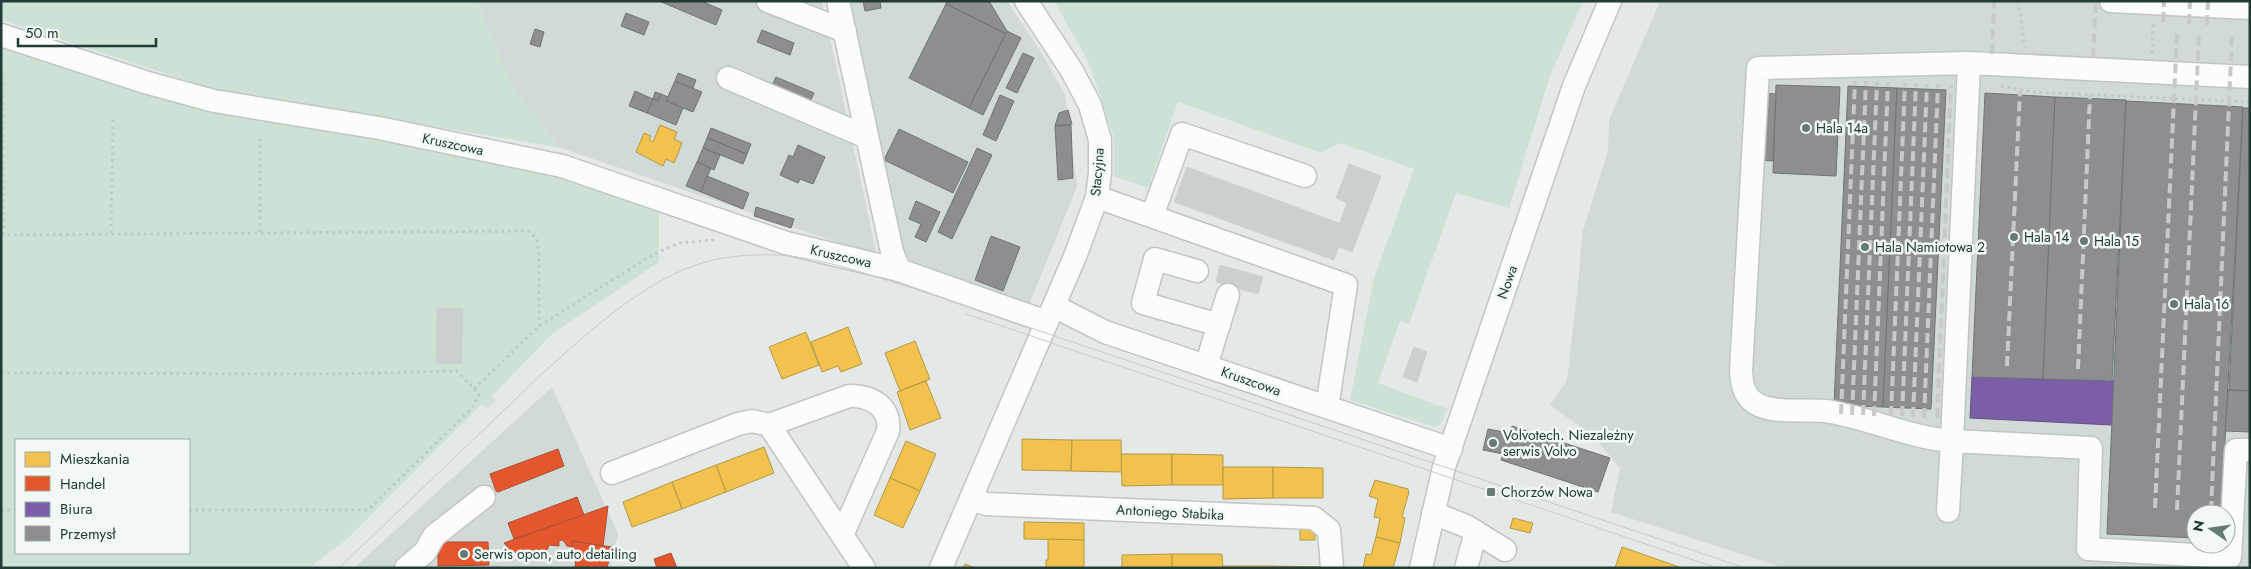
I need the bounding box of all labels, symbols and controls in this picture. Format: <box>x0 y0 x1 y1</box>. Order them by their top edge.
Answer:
scale bar <box>18 15 155 47</box>
text: 50 m <box>25 22 59 44</box>
place label: Hala 14a <box>1816 118 1868 138</box>
marker: Hala 14a <box>1800 122 1812 134</box>
street label: Kruszcowa <box>420 128 486 160</box>
street label: Stacyjna <box>1085 147 1109 197</box>
place label: Hala 14 <box>2024 227 2069 247</box>
marker: Hala 14 <box>2008 231 2020 243</box>
place label: Hala 15 <box>2094 231 2139 251</box>
marker: Hala 15 <box>2078 235 2090 247</box>
place label: Hala Namiotowa 2 <box>1875 237 1985 257</box>
street label: Kruszcowa <box>808 239 874 273</box>
marker: Hala Namiotowa 2 <box>1859 241 1871 253</box>
street label: Nowa <box>1492 262 1522 302</box>
place label: Hala 16 <box>2184 294 2229 314</box>
marker: Hala 16 <box>2168 298 2180 310</box>
street label: Kruszcowa <box>1218 361 1284 401</box>
place label: Volvotech. Niezależny serwis Volvo <box>1503 425 1634 461</box>
marker: Volvotech. Niezależny serwis Volvo <box>1487 437 1499 449</box>
legend <box>15 439 190 554</box>
text: Mieszkania <box>60 448 130 470</box>
text: Handel <box>60 473 106 495</box>
place label: Chorzów Nowa <box>1501 482 1593 502</box>
marker: Chorzów Nowa <box>1485 486 1497 498</box>
text: Biura <box>60 498 93 520</box>
street label: Antoniego Stabika <box>1116 499 1224 525</box>
north arrow <box>2186 504 2236 554</box>
text: N <box>2187 518 2209 534</box>
text: Przemysł <box>60 523 116 545</box>
place label: Serwis opon, auto detailing <box>474 544 637 564</box>
marker: Serwis opon, auto detailing <box>458 548 470 560</box>

